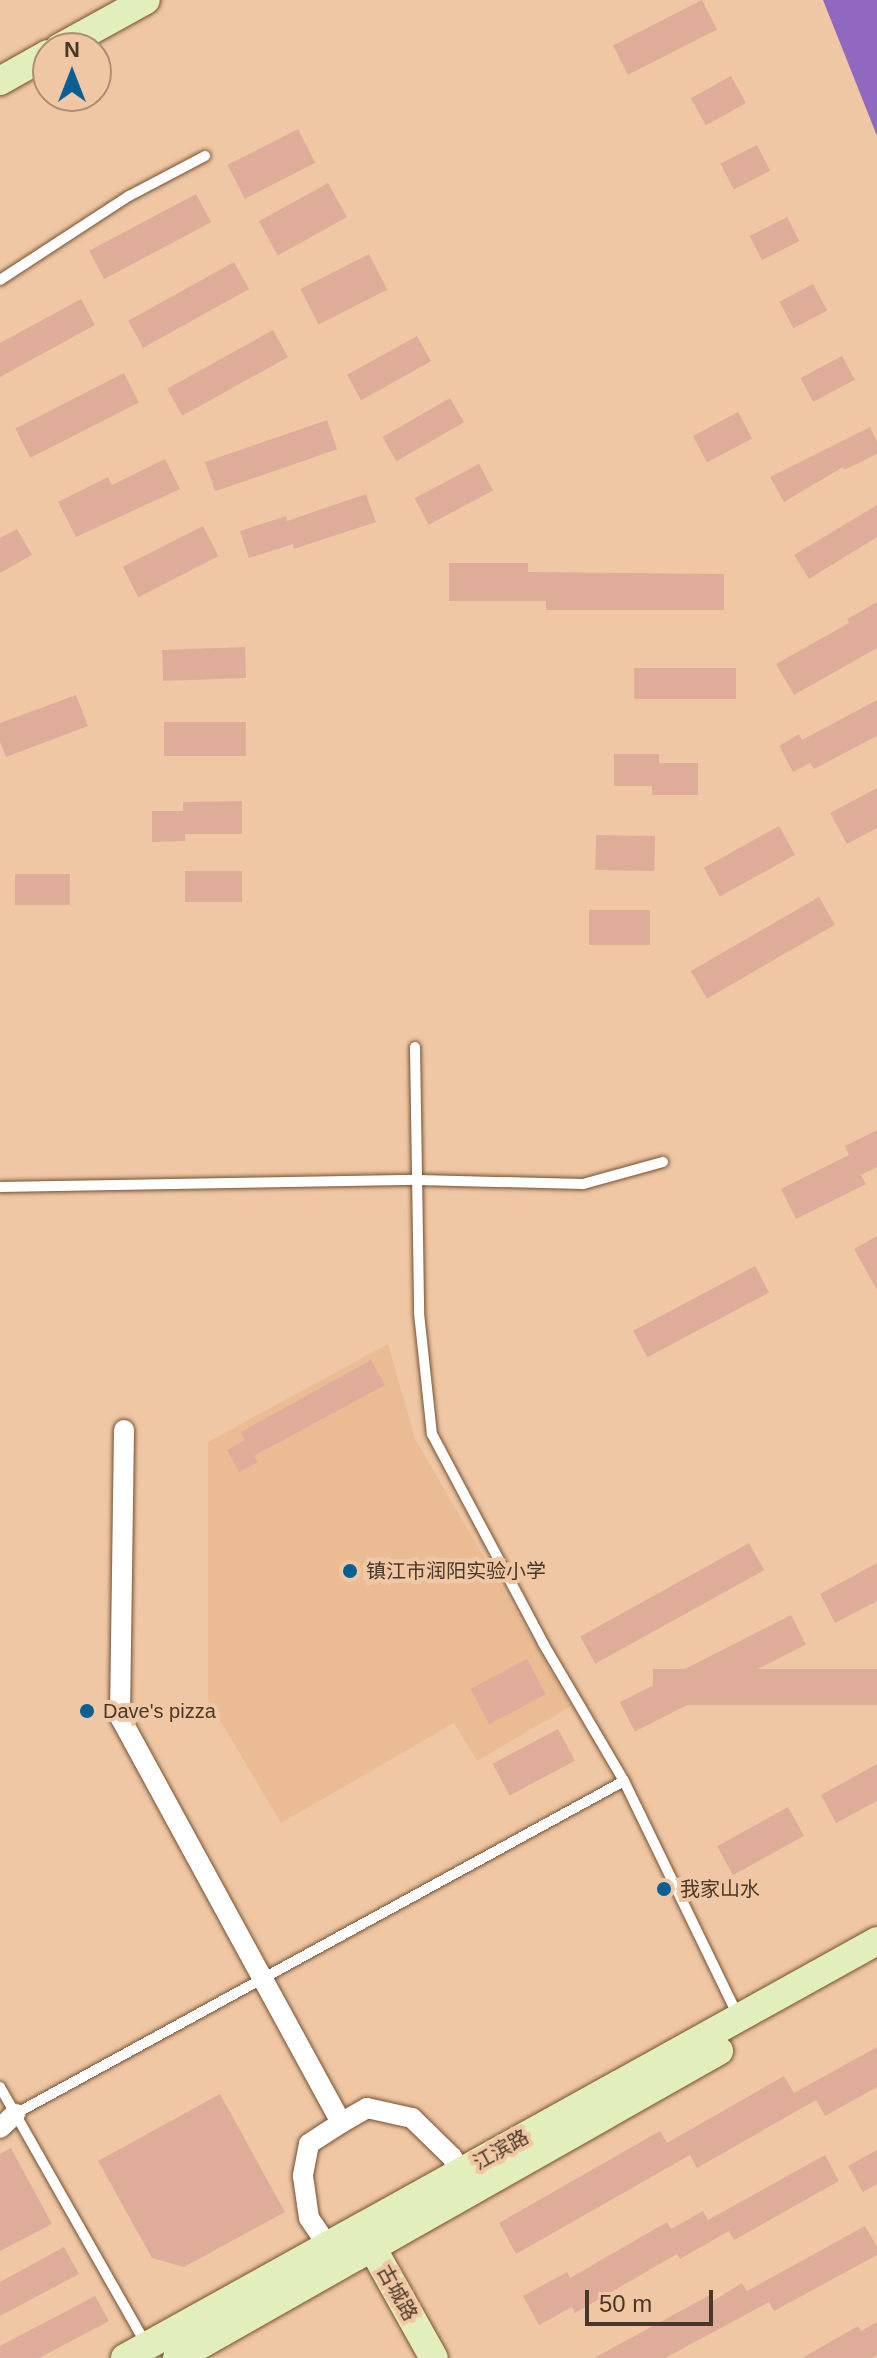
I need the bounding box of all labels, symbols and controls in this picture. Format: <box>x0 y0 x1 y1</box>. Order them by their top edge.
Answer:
north arrow <box>32 32 112 112</box>
text: N <box>64 37 80 62</box>
place label: 镇江市润阳实验小学 <box>366 1559 546 1583</box>
marker: 镇江市润阳实验小学 <box>341 1562 359 1580</box>
place label: Dave's pizza <box>103 1699 216 1723</box>
marker: Dave's pizza <box>78 1702 96 1720</box>
place label: 我家山水 <box>680 1877 760 1901</box>
marker: 我家山水 <box>655 1880 673 1898</box>
street label: 江滨路 <box>469 2125 533 2175</box>
street label: 古城路 <box>372 2261 422 2325</box>
scale bar <box>589 2274 717 2324</box>
text: 50 m <box>599 2290 652 2317</box>

